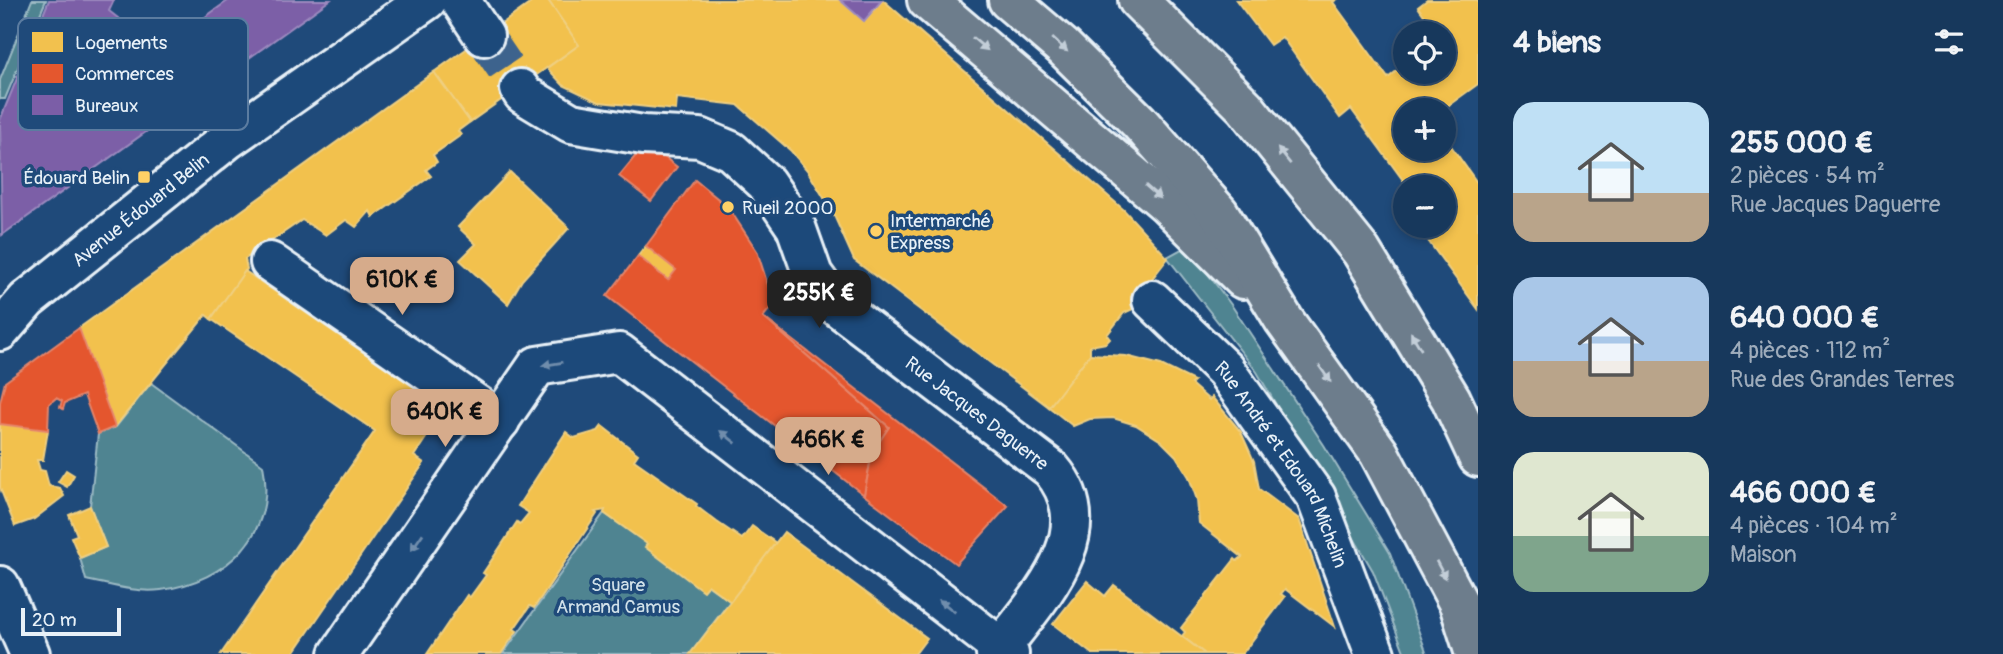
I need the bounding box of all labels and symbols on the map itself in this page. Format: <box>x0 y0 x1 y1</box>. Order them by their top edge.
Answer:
legend <box>18 18 248 130</box>
text: Logements <box>75 31 168 55</box>
one-way arrow <box>971 36 988 51</box>
one-way arrow <box>1051 37 1069 53</box>
text: Commerces <box>75 62 174 86</box>
text: Bureaux <box>75 94 139 118</box>
street label: Avenue Édouard Belin <box>67 148 214 273</box>
one-way arrow <box>1277 148 1292 166</box>
place label: Édouard Belin <box>23 166 130 190</box>
marker: Édouard Belin <box>136 169 152 185</box>
one-way arrow <box>1144 184 1161 199</box>
place label: Rueil 2000 <box>742 196 834 220</box>
marker: Rueil 2000 <box>720 199 736 215</box>
place label: Intermarché Express <box>890 209 991 255</box>
marker: Intermarché Express <box>868 223 884 239</box>
pin: 610K € <box>345 258 459 317</box>
pin: 255K € <box>762 270 876 330</box>
one-way arrow <box>1409 332 1422 351</box>
street label: Rue Jacques Daguerre <box>900 352 1054 476</box>
street label: Rue André et Edouard Michelin <box>1210 356 1352 571</box>
one-way arrow <box>541 359 563 370</box>
one-way arrow <box>1318 365 1332 383</box>
pin: 640K € <box>388 390 502 449</box>
pin: 466K € <box>771 418 885 477</box>
one-way arrow <box>720 430 738 445</box>
one-way arrow <box>411 532 424 551</box>
one-way arrow <box>1435 560 1447 580</box>
park label: Square Armand Camus <box>556 573 680 619</box>
one-way arrow <box>938 600 956 614</box>
scale bar <box>21 605 121 637</box>

